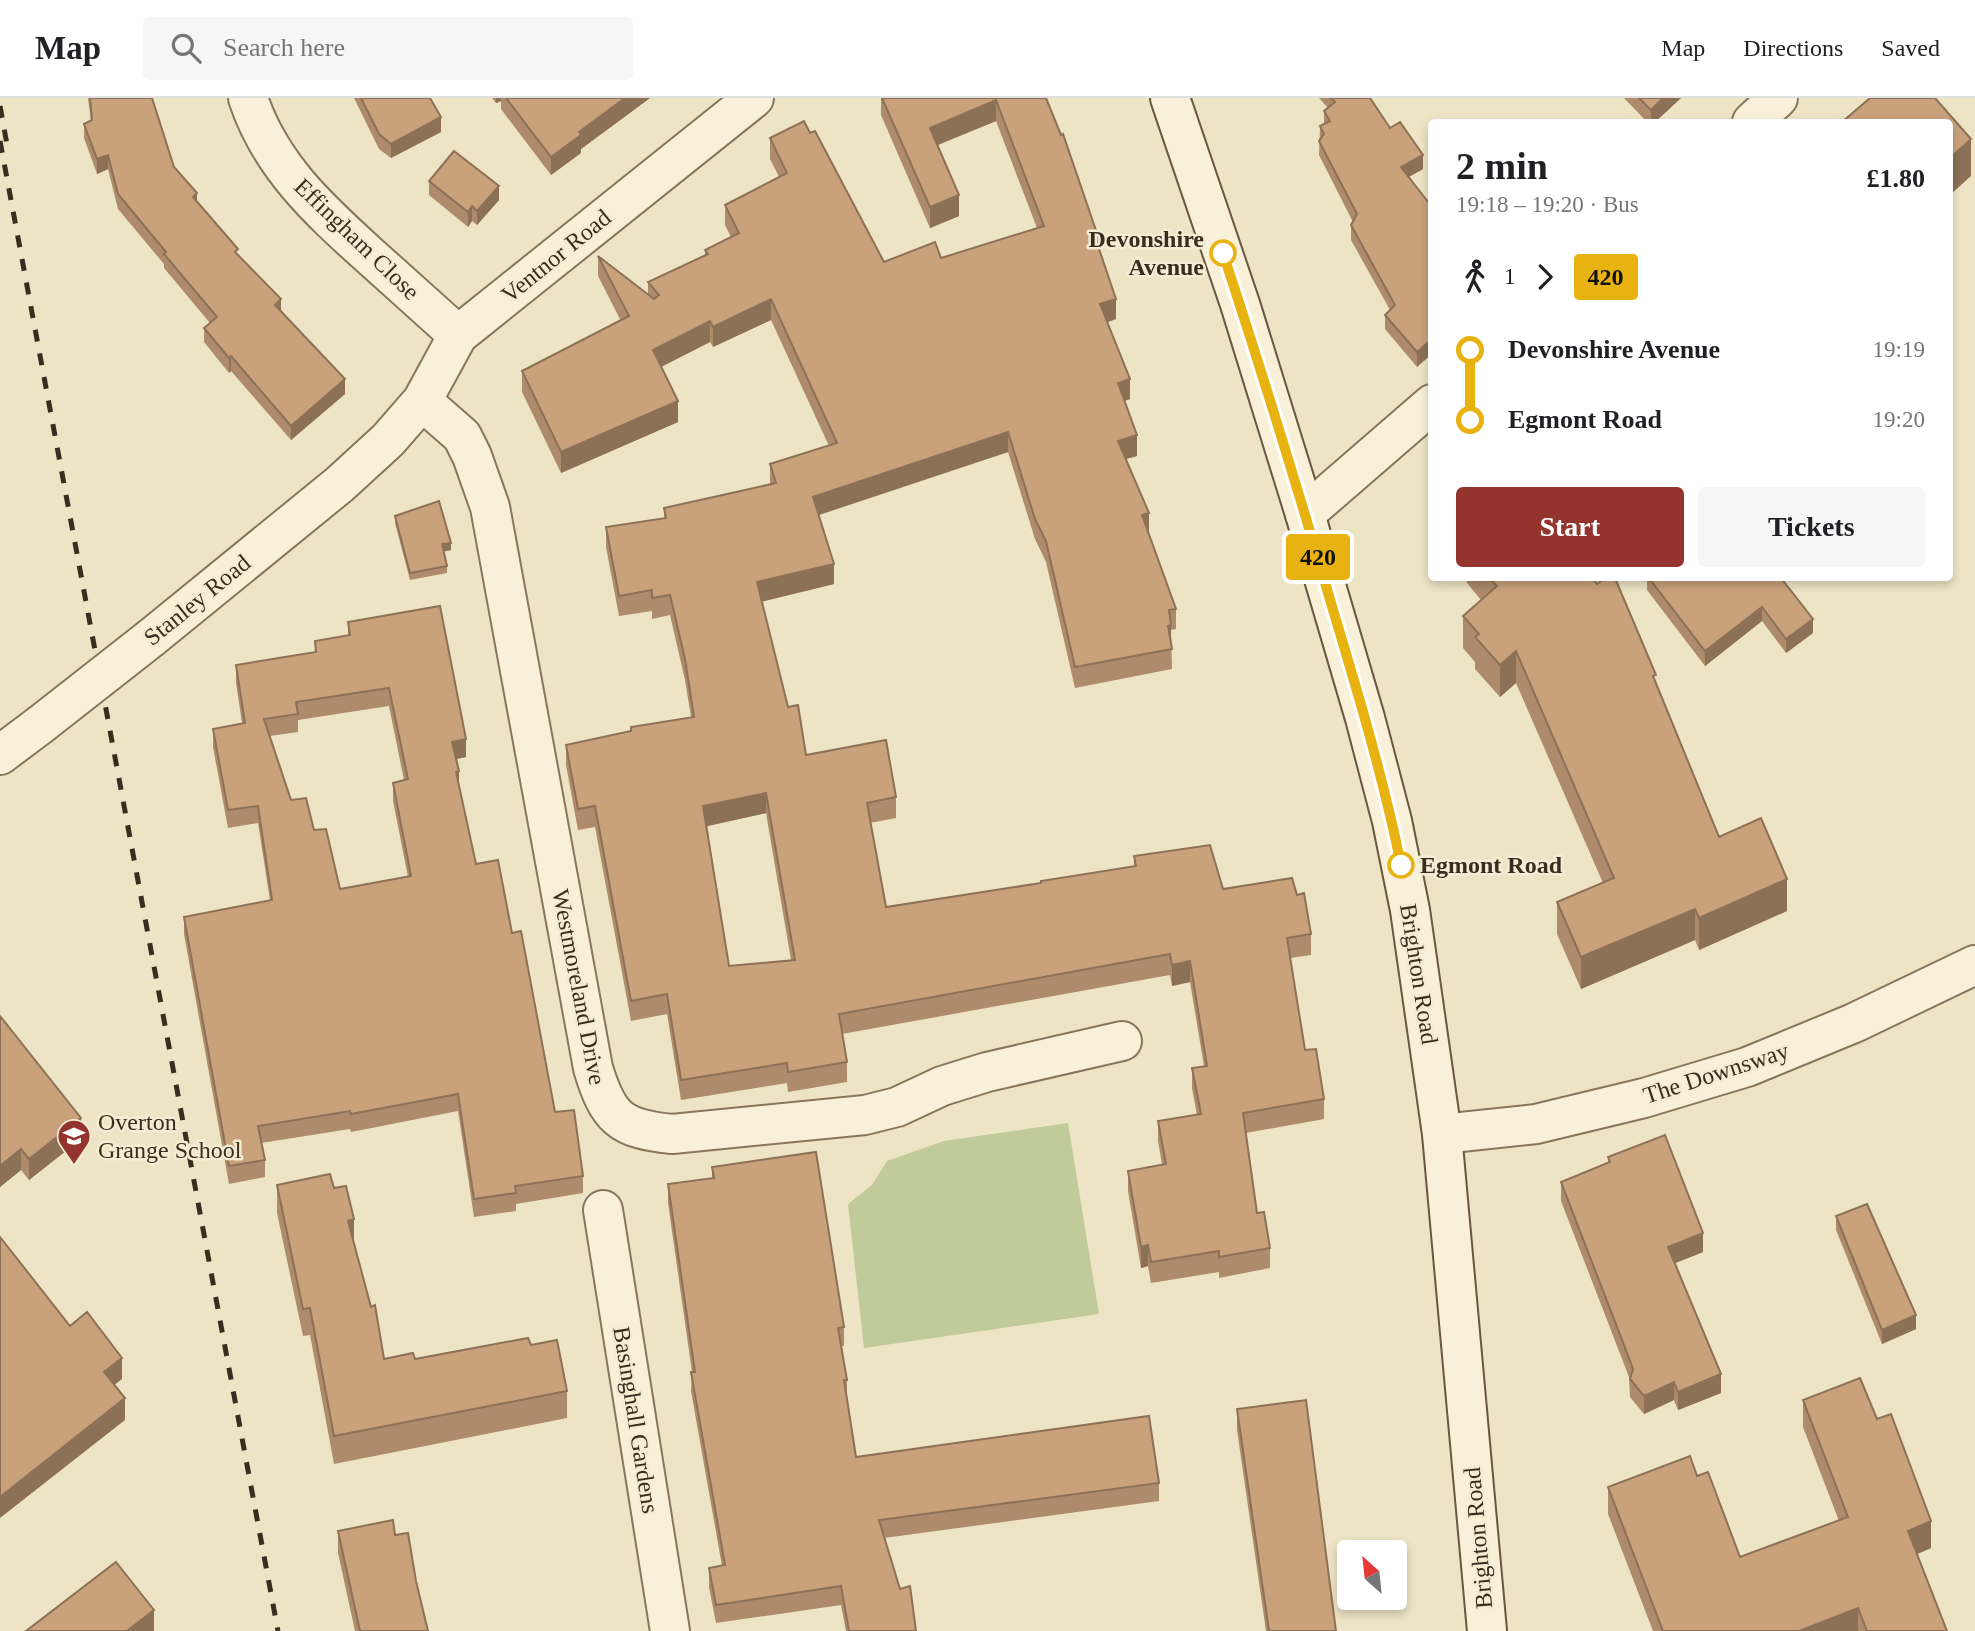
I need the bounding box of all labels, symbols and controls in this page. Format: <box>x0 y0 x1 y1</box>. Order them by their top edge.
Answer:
search box <box>143 17 633 80</box>
icon: search <box>167 29 205 67</box>
text: Map <box>35 30 101 66</box>
text: Search here <box>223 33 345 62</box>
text: Map <box>1661 35 1705 61</box>
text: Directions <box>1743 35 1843 61</box>
text: Saved <box>1881 35 1940 61</box>
text: 2 min <box>1456 145 1548 187</box>
text: £1.80 <box>1867 164 1925 193</box>
street label: Effingham Close <box>289 173 425 305</box>
text: 19:18 – 19:20 · Bus <box>1456 192 1639 217</box>
street label: Ventnor Road <box>496 204 616 308</box>
place label: Devonshire Avenue <box>1088 226 1204 280</box>
marker: Devonshire Avenue <box>1210 240 1236 266</box>
icon: walk <box>1456 258 1494 296</box>
icon: forward <box>1526 258 1564 296</box>
text: 1 <box>1504 264 1516 289</box>
text: 420 <box>1588 264 1624 290</box>
text: Devonshire Avenue <box>1508 335 1720 364</box>
text: 19:19 <box>1873 337 1925 362</box>
text: Egmont Road <box>1508 405 1662 434</box>
text: 19:20 <box>1873 407 1925 432</box>
button: Start <box>1456 487 1684 567</box>
button: Tickets <box>1698 487 1925 567</box>
line badge: 420 <box>1278 534 1358 580</box>
text: 420 <box>1300 544 1336 570</box>
street label: Stanley Road <box>139 549 255 651</box>
marker: Egmont Road <box>1388 852 1414 878</box>
place label: Egmont Road <box>1420 852 1563 878</box>
street label: Westmoreland Drive <box>547 887 611 1087</box>
street label: Brighton Road <box>1395 902 1443 1046</box>
street label: The Downsway <box>1640 1037 1792 1109</box>
place label: Overton Grange School <box>98 1109 242 1163</box>
school or university icon: Overton Grange School <box>55 1117 93 1166</box>
street label: Basinghall Gardens <box>608 1325 664 1515</box>
street label: Brighton Road <box>1459 1466 1497 1610</box>
north arrow <box>1337 1540 1407 1610</box>
map controls <box>1337 1540 1407 1610</box>

